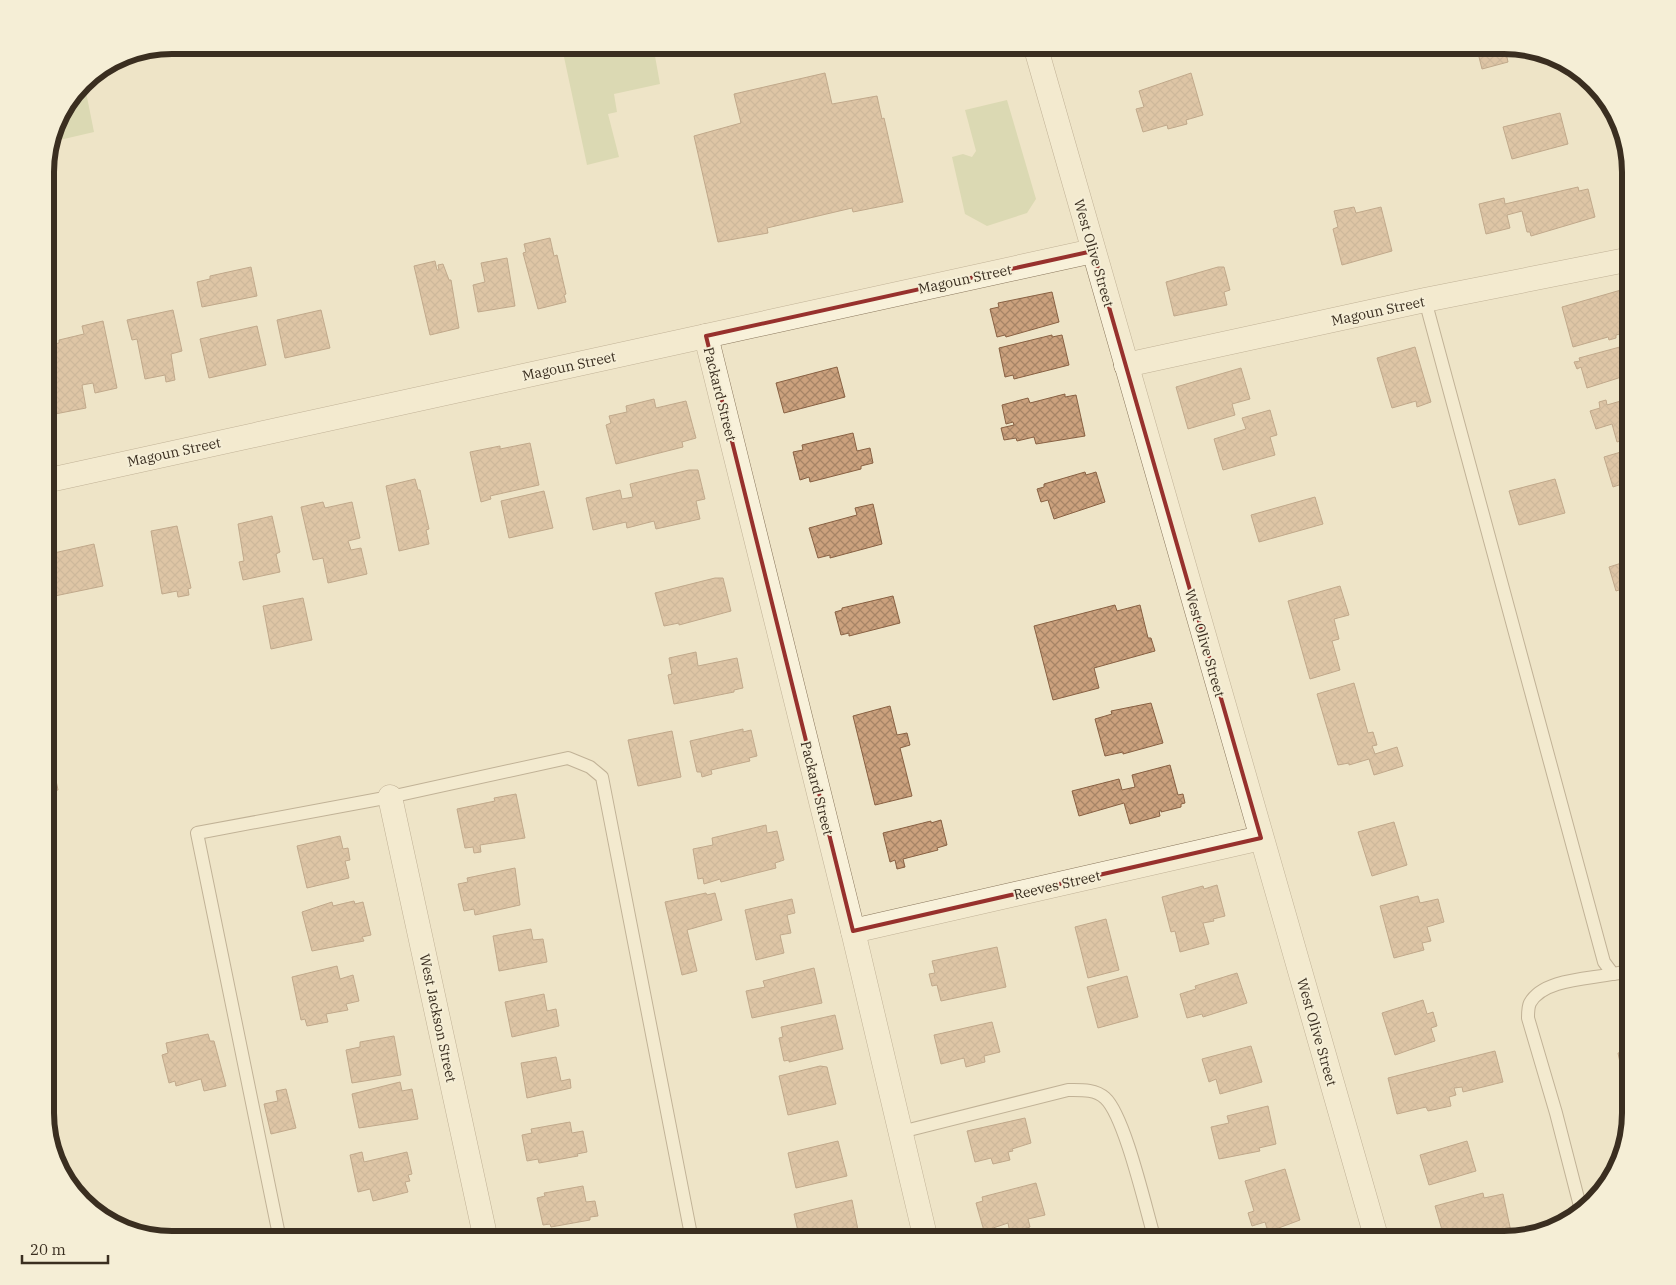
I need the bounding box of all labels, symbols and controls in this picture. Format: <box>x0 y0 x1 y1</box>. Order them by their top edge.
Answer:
street label: West Olive Street <box>1070 197 1118 309</box>
street label: Magoun Street <box>916 260 1014 298</box>
street label: Magoun Street <box>1329 292 1427 330</box>
street label: Packard Street <box>700 345 740 443</box>
street label: Magoun Street <box>520 347 618 385</box>
street label: Magoun Street <box>125 433 223 471</box>
street label: West Olive Street <box>1181 587 1229 699</box>
street label: Packard Street <box>797 739 837 837</box>
street label: Reeves Street <box>1012 866 1102 904</box>
street label: West Jackson Street <box>416 952 460 1084</box>
street label: West Olive Street <box>1293 976 1341 1088</box>
scale bar <box>22 1232 109 1264</box>
text: 20 m <box>30 1240 66 1259</box>

